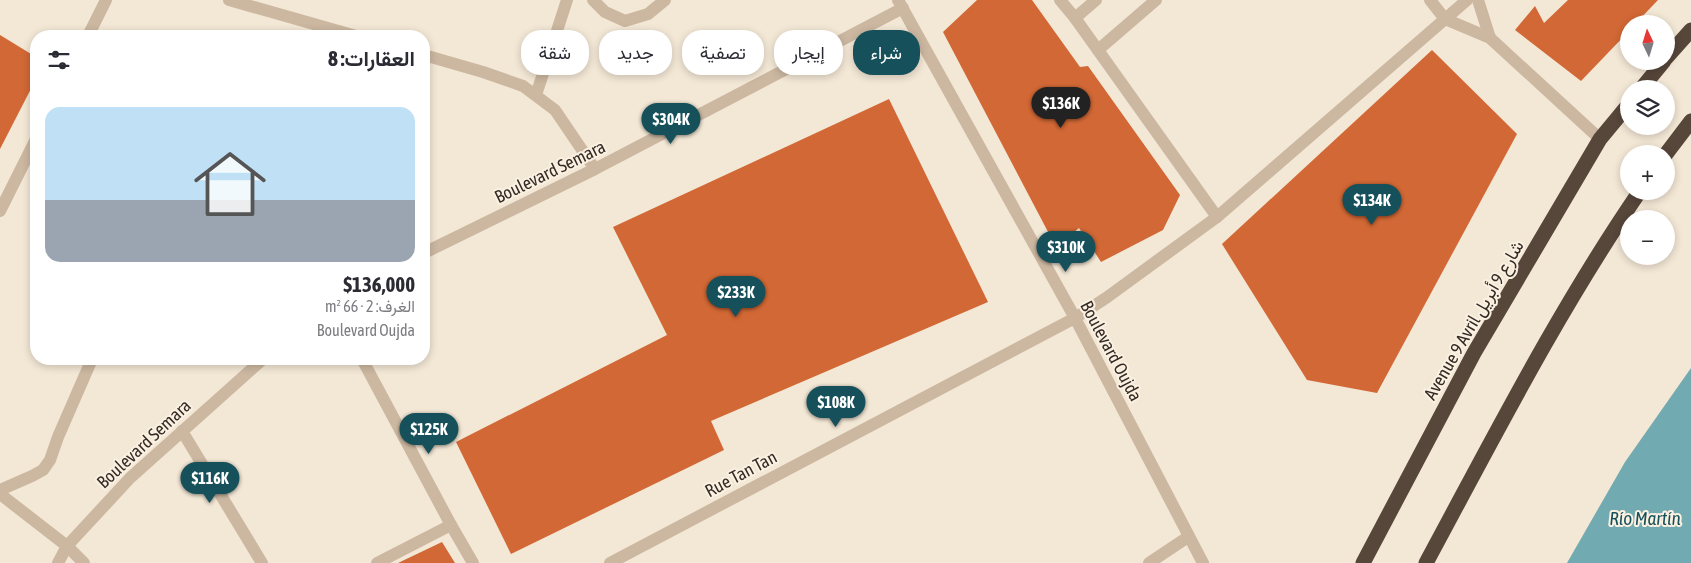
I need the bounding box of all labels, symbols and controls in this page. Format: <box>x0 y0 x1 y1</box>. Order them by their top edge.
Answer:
north arrow <box>1620 15 1675 70</box>
map controls <box>1620 15 1675 265</box>
chip: شقة <box>521 30 589 75</box>
chip: جديد <box>599 30 672 75</box>
chip: تصفية <box>682 30 764 75</box>
chip: إيجار <box>774 30 843 75</box>
chip: شراء <box>853 30 920 75</box>
icon: filters <box>45 46 73 74</box>
text: العقارات: 8 <box>328 46 415 70</box>
button: layers <box>1620 80 1675 135</box>
pin: $136K <box>1026 86 1096 129</box>
text: $136K <box>1042 94 1080 112</box>
pin: $304K <box>636 102 706 145</box>
text: $304K <box>652 110 690 128</box>
street label: Boulevard Semara <box>491 136 609 207</box>
icon: home <box>185 139 275 229</box>
button: + <box>1620 145 1675 200</box>
pin: $134K <box>1337 184 1407 226</box>
text: $134K <box>1353 191 1391 209</box>
button: − <box>1620 210 1675 265</box>
pin: $310K <box>1031 230 1101 273</box>
street label: Avenue 9 Avril شارع 9 أبريل <box>1419 236 1530 404</box>
text: $310K <box>1047 238 1085 256</box>
text: $136,000 <box>343 272 415 296</box>
pin: $233K <box>701 276 771 318</box>
text: $233K <box>717 283 755 301</box>
text: الغرف: 2 · 66 m² <box>325 297 415 315</box>
street label: Boulevard Oujda <box>1076 297 1147 404</box>
text: Boulevard Oujda <box>317 321 415 339</box>
pin: $108K <box>801 386 871 428</box>
text: $108K <box>817 393 855 411</box>
street label: Boulevard Semara <box>92 395 195 492</box>
pin: $125K <box>394 412 464 455</box>
text: $125K <box>410 420 448 438</box>
street label: Rue Tan Tan <box>701 446 780 501</box>
pin: $116K <box>175 462 245 504</box>
text: $116K <box>191 469 229 487</box>
water label: Río Martín <box>1609 507 1681 529</box>

